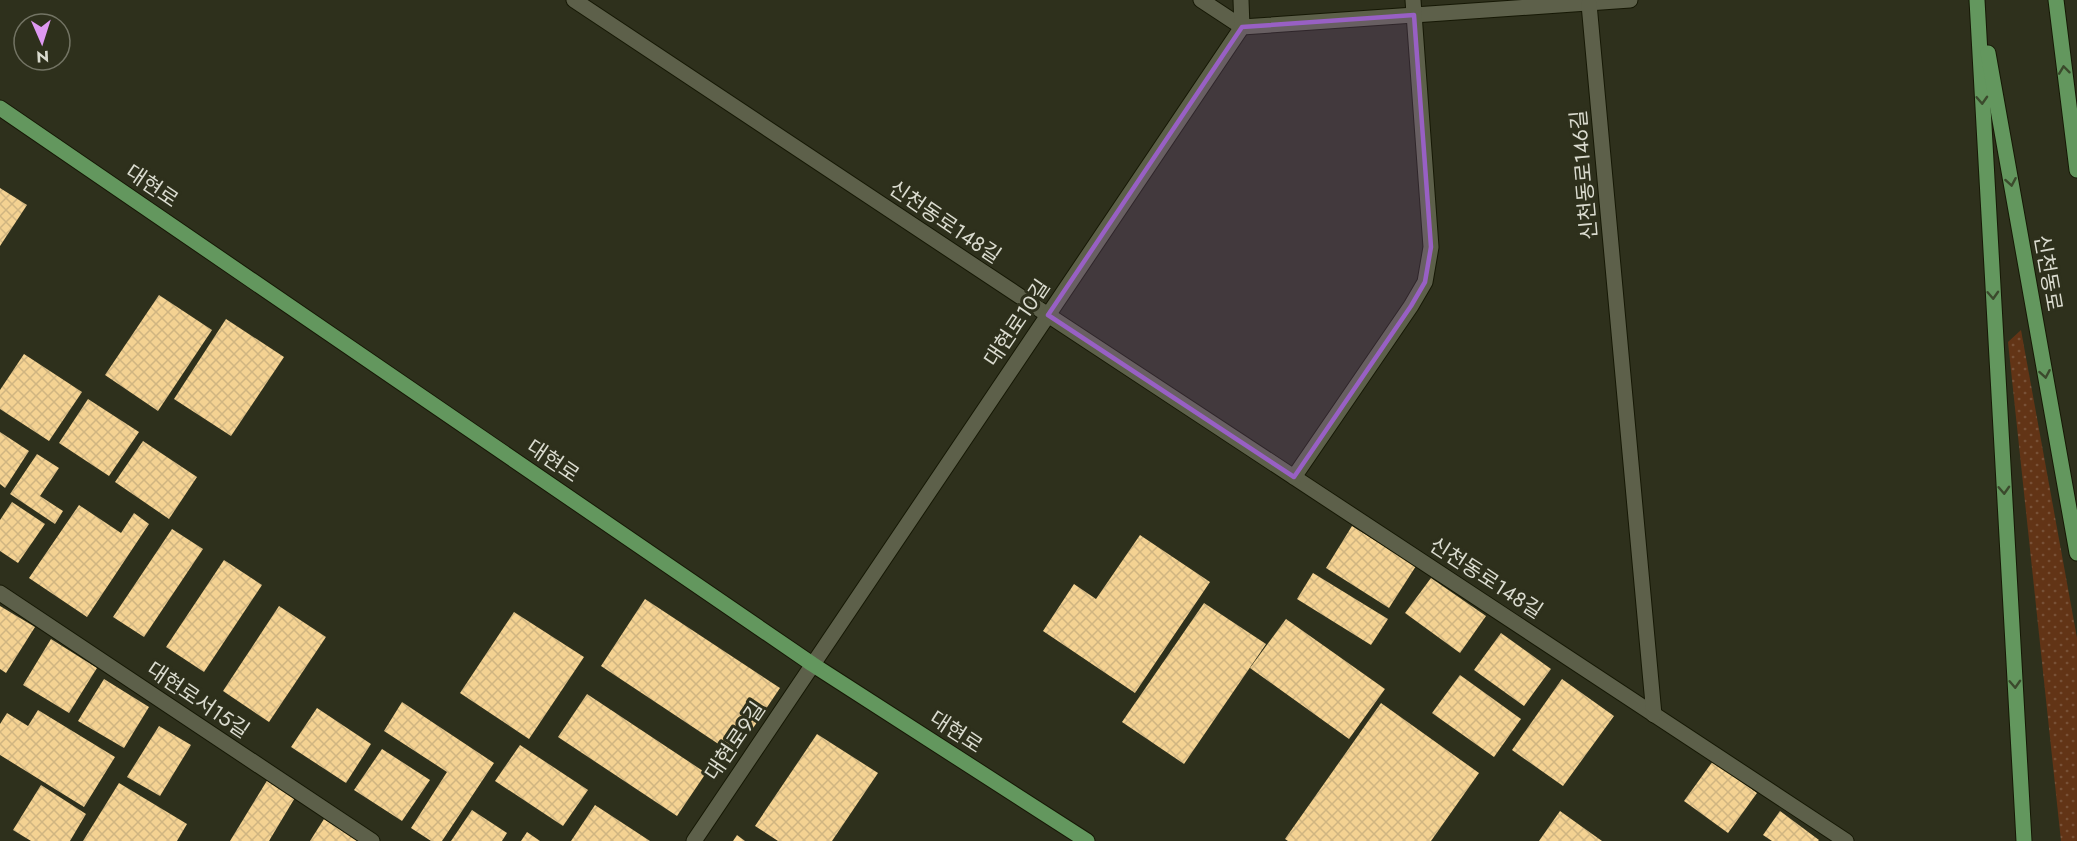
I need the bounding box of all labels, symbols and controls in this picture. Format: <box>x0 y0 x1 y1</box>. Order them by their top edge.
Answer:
north arrow <box>12 12 72 72</box>
text: N <box>36 45 50 68</box>
one-way arrow <box>2059 66 2071 75</box>
one-way arrow <box>1976 96 1989 105</box>
street label: 신천동로146길 <box>1563 109 1605 241</box>
street label: 대현로 <box>120 157 184 215</box>
street label: 신천동로148길 <box>883 173 1007 271</box>
one-way arrow <box>2004 177 2017 187</box>
street label: 신천동로 <box>2027 232 2069 314</box>
street label: 대현로10길 <box>977 273 1057 373</box>
one-way arrow <box>1987 291 2000 300</box>
one-way arrow <box>2038 369 2051 379</box>
street label: 대현로 <box>521 432 585 490</box>
one-way arrow <box>1998 485 2011 494</box>
street label: 신천동로148길 <box>1423 530 1549 626</box>
street label: 대현로서15길 <box>141 655 255 745</box>
one-way arrow <box>2008 680 2021 689</box>
street label: 대현로9길 <box>698 696 772 786</box>
street label: 대현로 <box>924 704 988 760</box>

